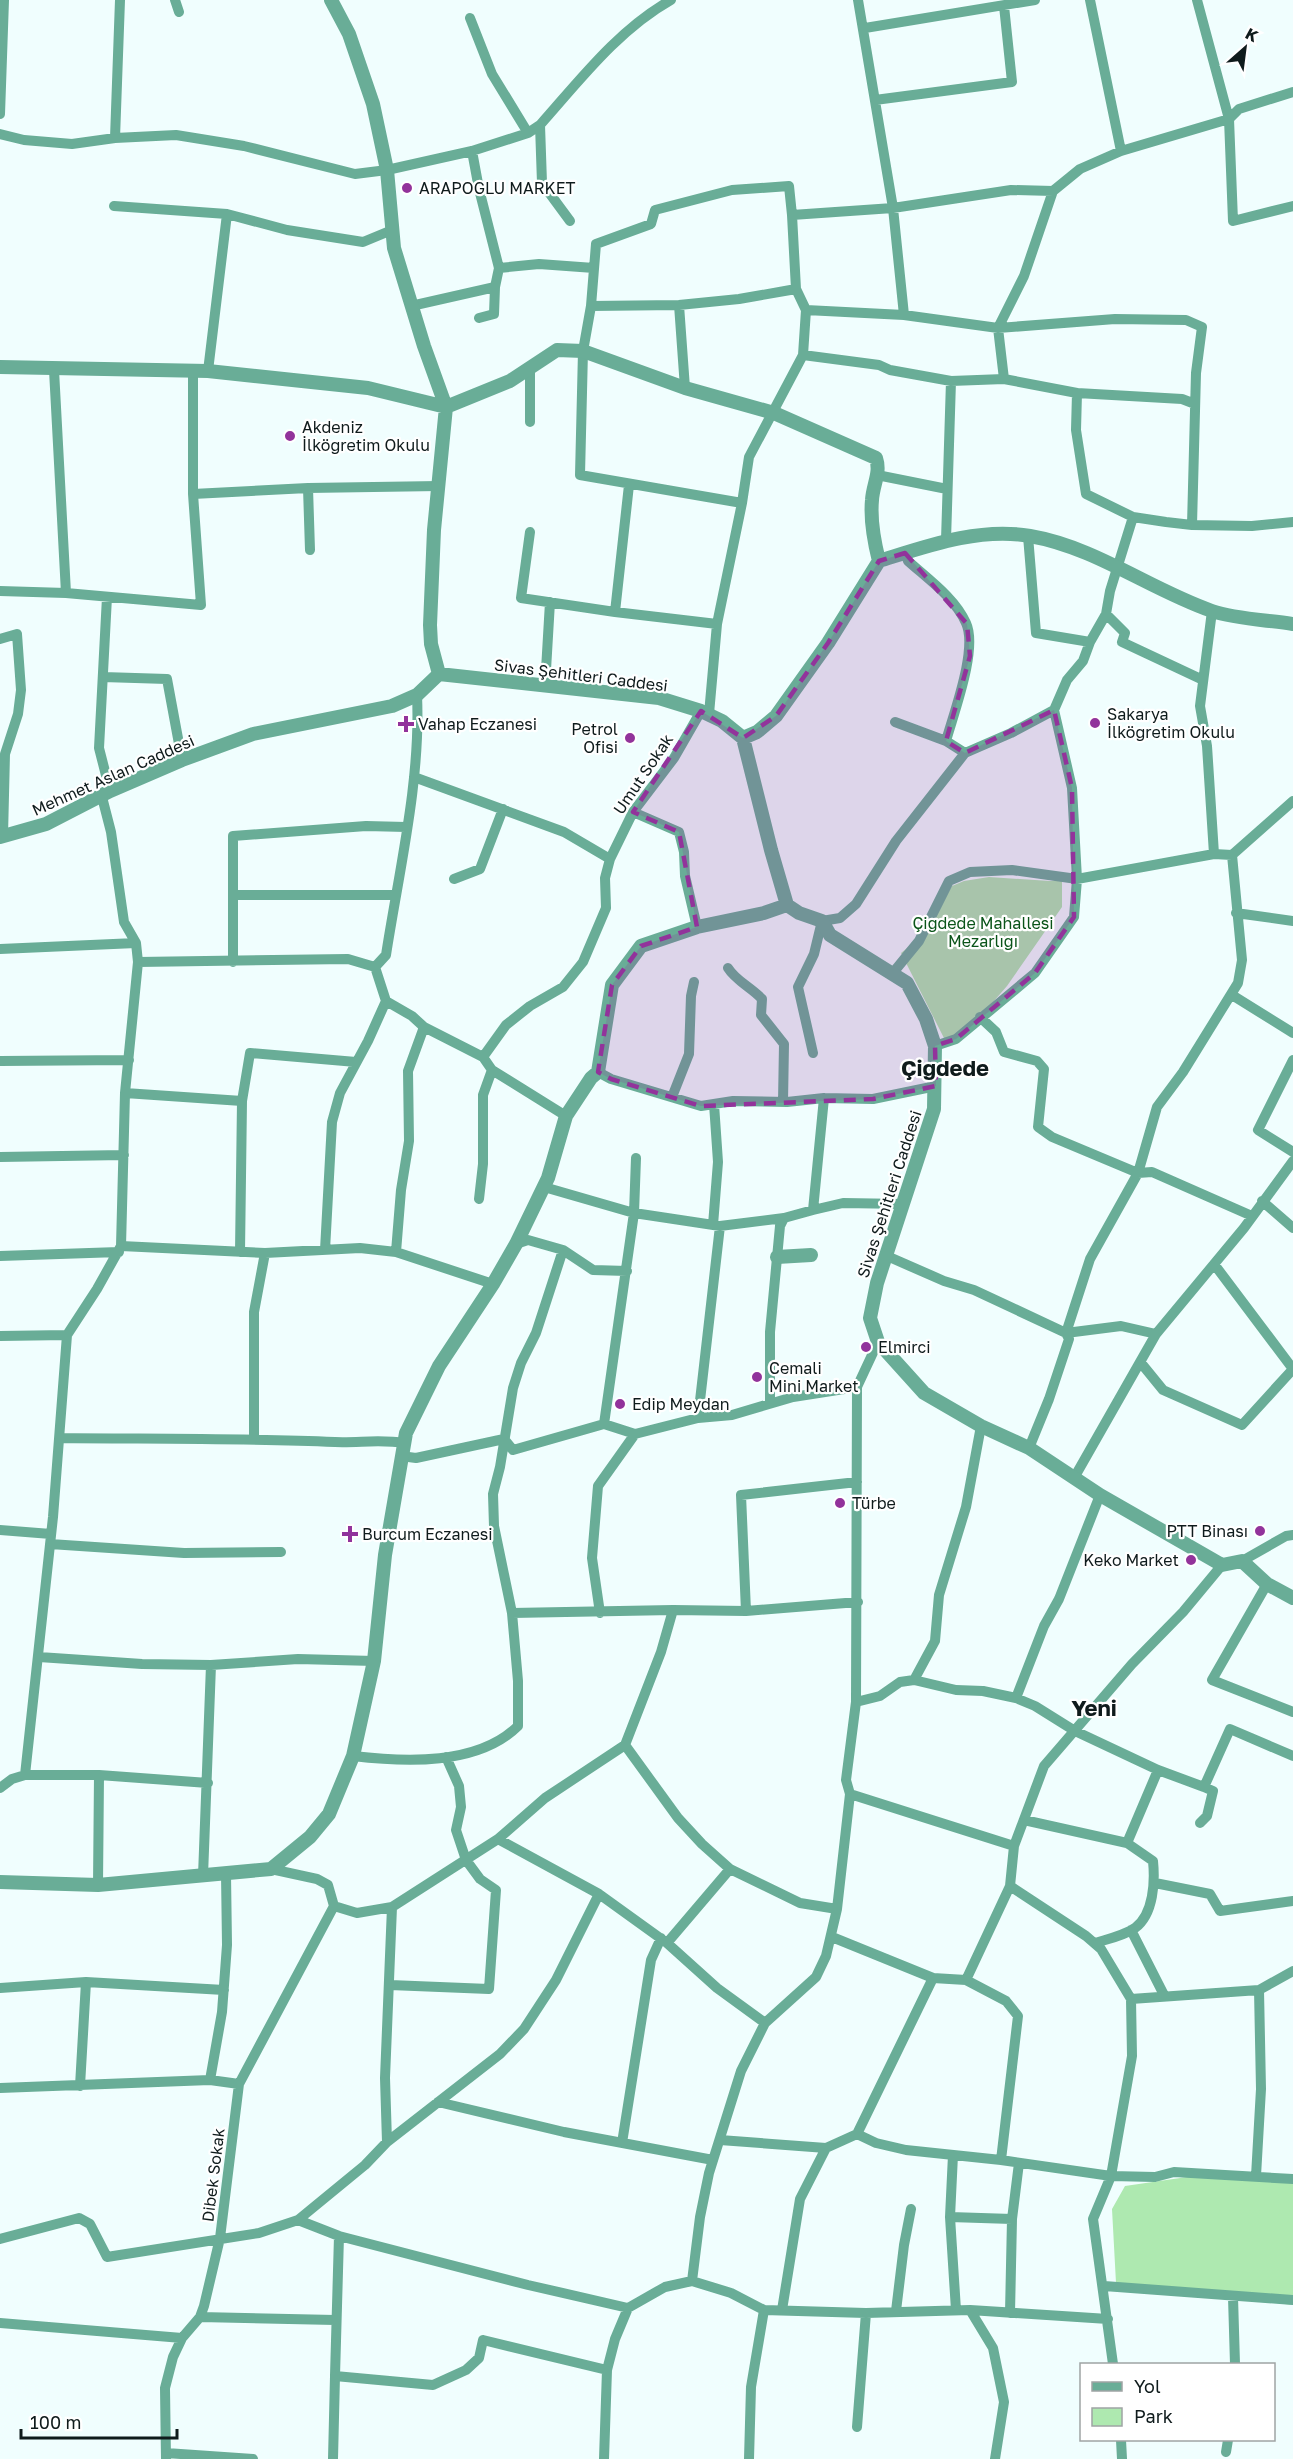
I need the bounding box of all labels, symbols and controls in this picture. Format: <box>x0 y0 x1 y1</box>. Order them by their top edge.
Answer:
north arrow <box>1215 18 1275 78</box>
text: K <box>1242 23 1262 46</box>
place label: ARAPOĞLU MARKET <box>419 178 576 198</box>
marker: ARAPOĞLU MARKET <box>400 181 414 195</box>
place label: Akdeniz İlköğretim Okulu <box>302 417 430 455</box>
marker: Akdeniz İlköğretim Okulu <box>283 429 297 443</box>
street label: Sivas Şehitleri Caddesi <box>493 654 669 696</box>
place label: Sakarya İlköğretim Okulu <box>1107 704 1235 742</box>
place label: Vahap Eczanesi <box>418 714 537 734</box>
marker: Sakarya İlköğretim Okulu <box>1088 716 1102 730</box>
marker: Vahap Eczanesi <box>399 717 413 731</box>
place label: Petrol Ofisi <box>571 719 618 757</box>
street label: Mehmet Aslan Caddesi <box>29 730 197 820</box>
street label: Umut Sokak <box>609 730 677 818</box>
marker: Petrol Ofisi <box>623 731 637 745</box>
park label: Çiğdede Mahallesi Mezarlığı <box>912 913 1054 951</box>
district label: Çiğdede <box>901 1054 989 1081</box>
street label: Sivas Şehitleri Caddesi <box>852 1108 926 1280</box>
place label: Elmirci <box>878 1337 930 1357</box>
marker: Elmirci <box>859 1340 873 1354</box>
place label: Cemali Mini Market <box>769 1358 859 1396</box>
marker: Cemali Mini Market <box>750 1370 764 1384</box>
place label: Edip Meydan <box>632 1394 730 1414</box>
marker: Edip Meydan <box>613 1397 627 1411</box>
place label: Türbe <box>852 1493 896 1513</box>
marker: Türbe <box>833 1496 847 1510</box>
place label: PTT Binası <box>1167 1521 1248 1541</box>
place label: Burcum Eczanesi <box>362 1524 492 1544</box>
marker: PTT Binası <box>1253 1524 1267 1538</box>
marker: Burcum Eczanesi <box>343 1527 357 1541</box>
place label: Keko Market <box>1083 1550 1179 1570</box>
marker: Keko Market <box>1184 1553 1198 1567</box>
district label: Yeni <box>1071 1694 1117 1721</box>
street label: Dibek Sokak <box>197 2127 229 2223</box>
legend <box>1080 2363 1275 2441</box>
text: Yol <box>1134 2375 1161 2397</box>
scale bar <box>21 2402 177 2440</box>
text: Park <box>1134 2405 1173 2427</box>
text: 100 m <box>30 2411 81 2433</box>

